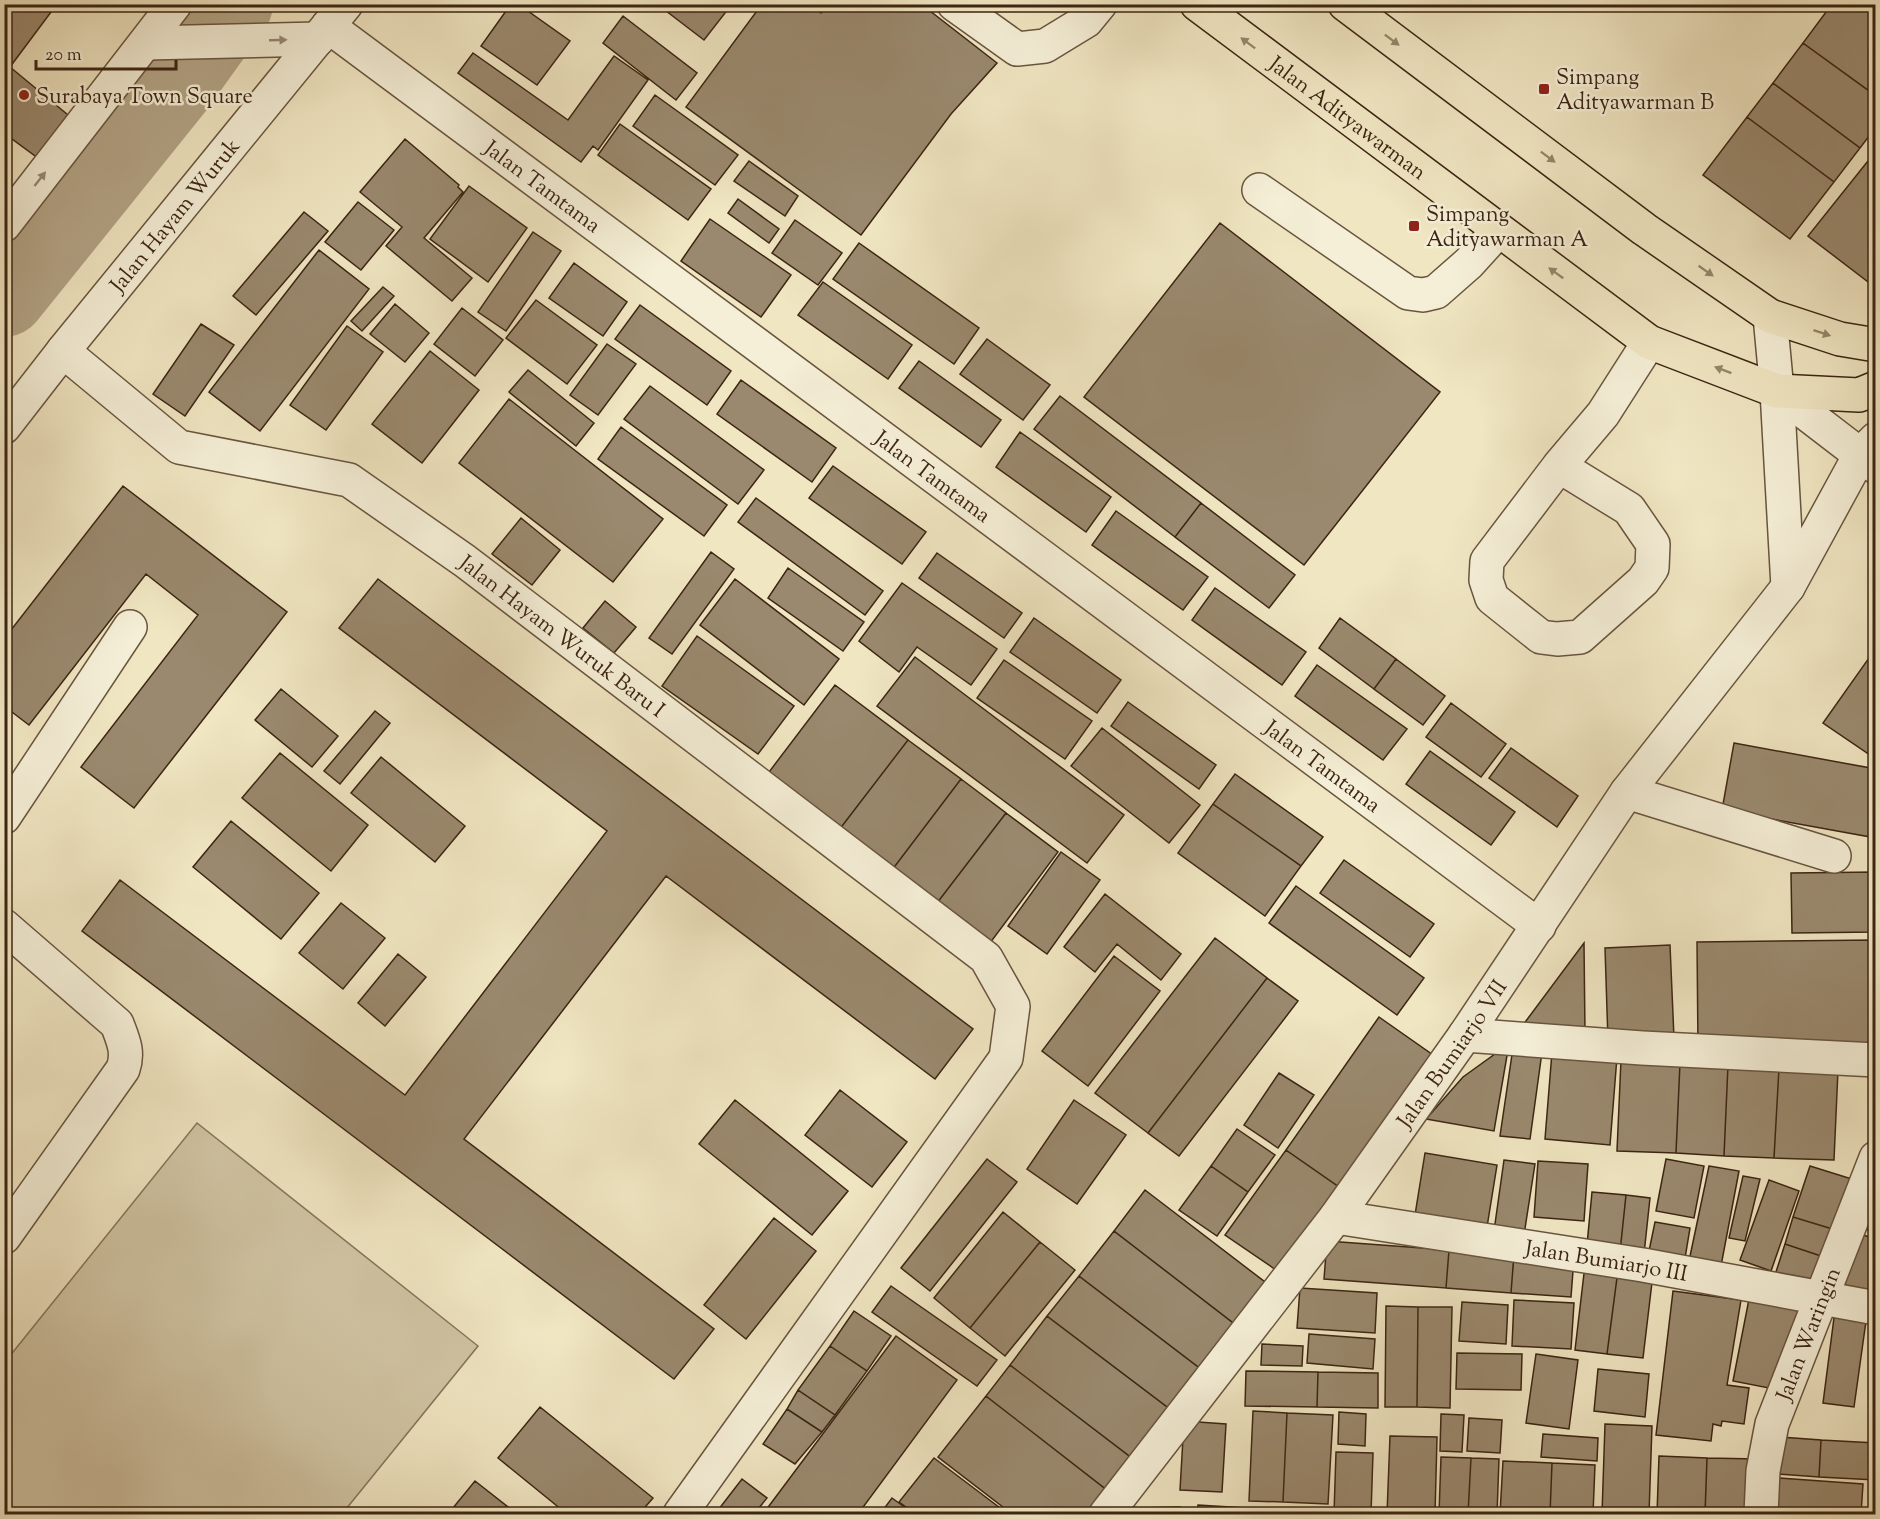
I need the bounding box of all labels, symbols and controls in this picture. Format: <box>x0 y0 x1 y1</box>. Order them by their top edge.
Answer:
scale bar <box>36 33 176 71</box>
one-way arrow <box>1384 33 1399 45</box>
one-way arrow <box>269 35 288 45</box>
one-way arrow <box>1240 37 1256 49</box>
text: 20 m <box>45 43 82 69</box>
street label: Jalan Adityawarman <box>1260 49 1432 189</box>
place label: Simpang Adityawarman B <box>1556 63 1714 120</box>
place label: Surabaya Town Square <box>36 82 253 114</box>
marker: Simpang Adityawarman B <box>1537 82 1551 96</box>
marker: Surabaya Town Square <box>17 88 31 102</box>
street label: Jalan Hayam Wuruk <box>103 133 249 301</box>
street label: Jalan Tamtama <box>475 134 606 242</box>
one-way arrow <box>1540 150 1555 162</box>
one-way arrow <box>34 171 46 186</box>
place label: Simpang Adityawarman A <box>1426 200 1588 257</box>
marker: Simpang Adityawarman A <box>1407 219 1421 233</box>
one-way arrow <box>1697 265 1713 277</box>
one-way arrow <box>1548 267 1564 279</box>
one-way arrow <box>1813 329 1831 339</box>
one-way arrow <box>1713 365 1731 375</box>
street label: Jalan Tamtama <box>866 423 996 532</box>
street label: Jalan Hayam Wuruk Baru I <box>450 548 671 727</box>
street label: Jalan Tamtama <box>1256 713 1386 822</box>
street label: Jalan Bumiarjo VII <box>1390 974 1517 1137</box>
street label: Jalan Bumiarjo III <box>1522 1234 1690 1292</box>
street label: Jalan Waringin <box>1769 1263 1851 1407</box>

